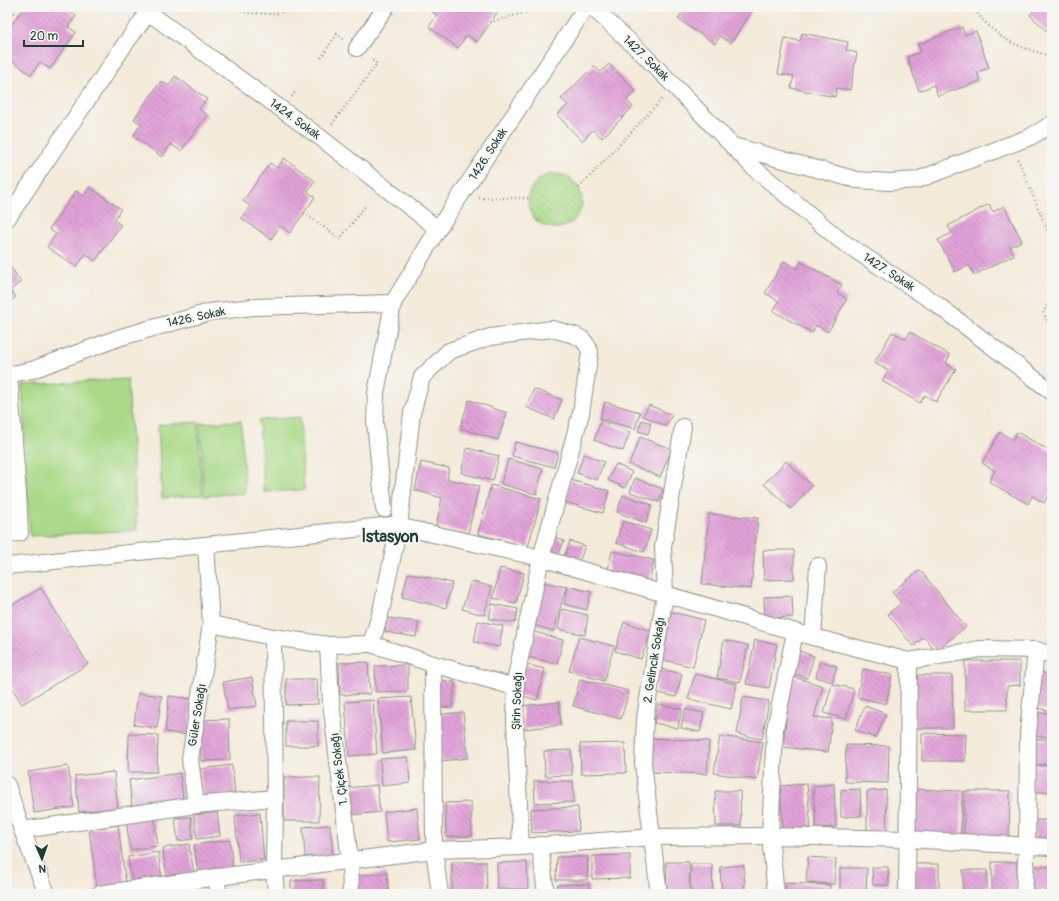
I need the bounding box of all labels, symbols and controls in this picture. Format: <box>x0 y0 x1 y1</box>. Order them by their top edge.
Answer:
scale bar <box>24 22 83 48</box>
text: 20 m <box>30 29 59 44</box>
street label: 1427. Sokak <box>619 32 672 84</box>
street label: 1424. Sokak <box>266 96 323 143</box>
street label: 1426. Sokak <box>466 125 511 183</box>
street label: 1427. Sokak <box>860 250 918 295</box>
street label: 1426. Sokak <box>165 304 227 331</box>
district label: İstasyon <box>361 527 419 547</box>
street label: 2. Gelincik Sokağı <box>640 616 669 704</box>
street label: Şirin Sokağı <box>509 672 526 731</box>
street label: Güler Sokağı <box>185 683 210 748</box>
street label: 1. Çiçek Sokağı <box>328 732 351 806</box>
north arrow <box>22 839 62 879</box>
text: N <box>38 862 46 875</box>

